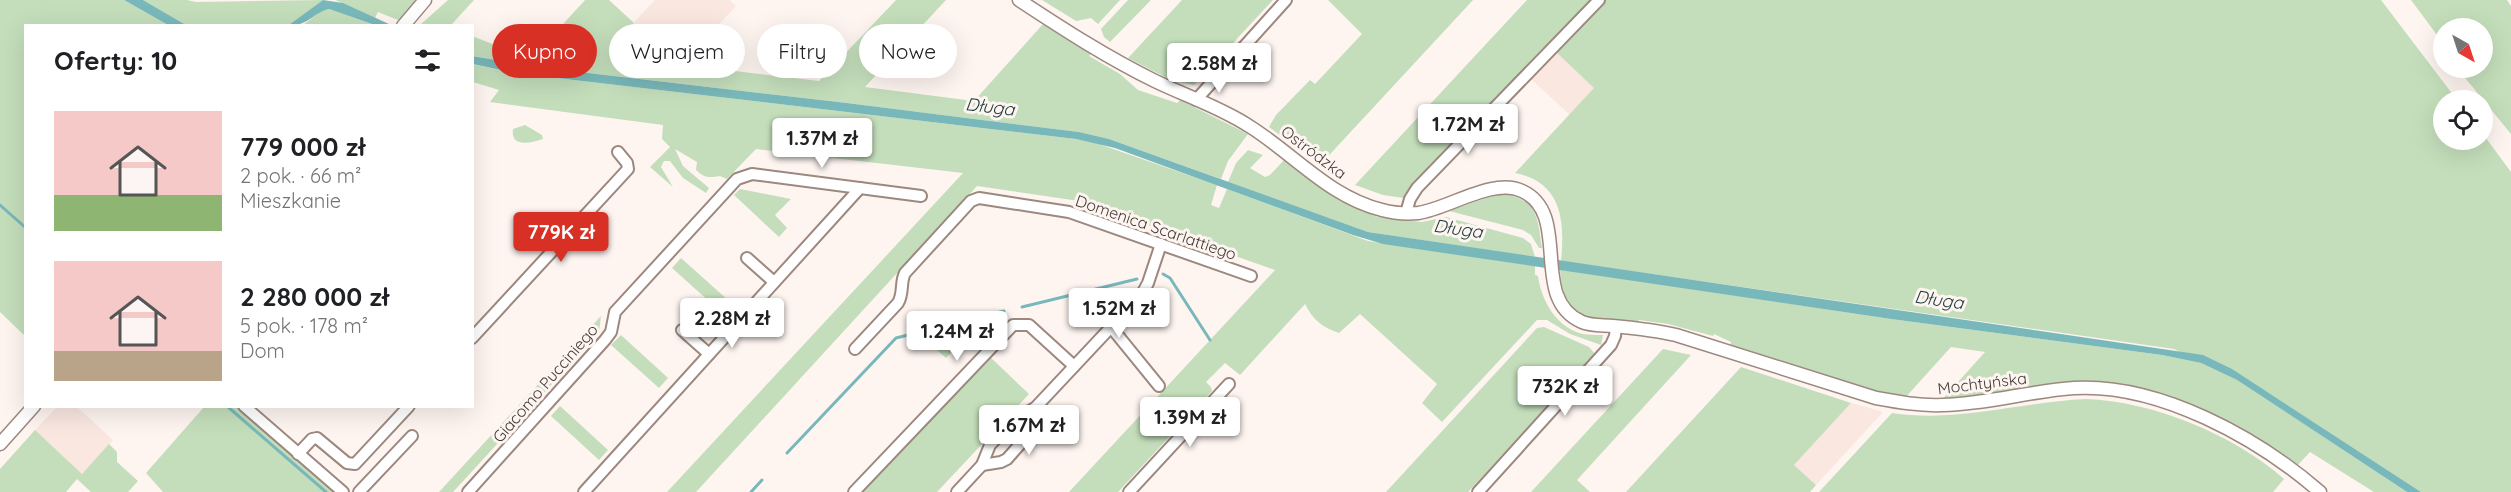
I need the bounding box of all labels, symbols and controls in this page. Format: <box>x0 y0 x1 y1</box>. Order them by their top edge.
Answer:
north arrow <box>2433 18 2493 78</box>
map controls <box>2433 18 2493 150</box>
chip: Kupno <box>492 24 597 78</box>
chip: Wynajem <box>609 24 745 78</box>
chip: Filtry <box>757 24 847 78</box>
chip: Nowe <box>859 24 957 78</box>
pin: 2.58M zł <box>1157 43 1281 94</box>
text: Oferty: 10 <box>54 44 177 77</box>
icon: filters <box>411 44 444 77</box>
text: 2.58M zł <box>1181 50 1257 75</box>
button: locate <box>2433 90 2493 150</box>
water label: Długa <box>964 92 1017 121</box>
pin: 1.72M zł <box>1406 104 1530 155</box>
text: 1.72M zł <box>1432 111 1504 136</box>
pin: 1.37M zł <box>760 118 884 169</box>
street label: Ostródzka <box>1277 121 1351 183</box>
text: 1.37M zł <box>786 125 858 150</box>
text: 779 000 zł <box>240 130 365 163</box>
icon: home <box>102 135 174 207</box>
text: 2 pok. · 66 m² <box>240 163 361 188</box>
text: Mieszkanie <box>240 188 341 213</box>
street label: Domenica Scarlattiego <box>1073 190 1239 264</box>
pin: 779K zł <box>506 212 616 263</box>
water label: Długa <box>1432 214 1485 243</box>
text: 779K zł <box>527 219 595 244</box>
text: 2 280 000 zł <box>240 280 389 313</box>
icon: home <box>102 285 174 357</box>
water label: Długa <box>1913 285 1966 314</box>
pin: 1.52M zł <box>1057 288 1181 339</box>
text: 1.52M zł <box>1083 295 1155 320</box>
pin: 2.28M zł <box>670 298 794 349</box>
text: 2.28M zł <box>694 305 770 330</box>
pin: 1.24M zł <box>895 311 1019 362</box>
text: 5 pok. · 178 m² <box>240 313 368 338</box>
text: 1.24M zł <box>921 318 993 343</box>
street label: Giacomo Pucciniego <box>488 320 602 446</box>
text: Dom <box>240 338 285 363</box>
pin: 732K zł <box>1510 366 1620 417</box>
street label: Mochtyńska <box>1936 368 2028 398</box>
text: 732K zł <box>1532 373 1598 398</box>
pin: 1.39M zł <box>1128 397 1252 448</box>
text: 1.39M zł <box>1154 404 1226 429</box>
pin: 1.67M zł <box>967 405 1091 456</box>
text: 1.67M zł <box>993 412 1065 437</box>

